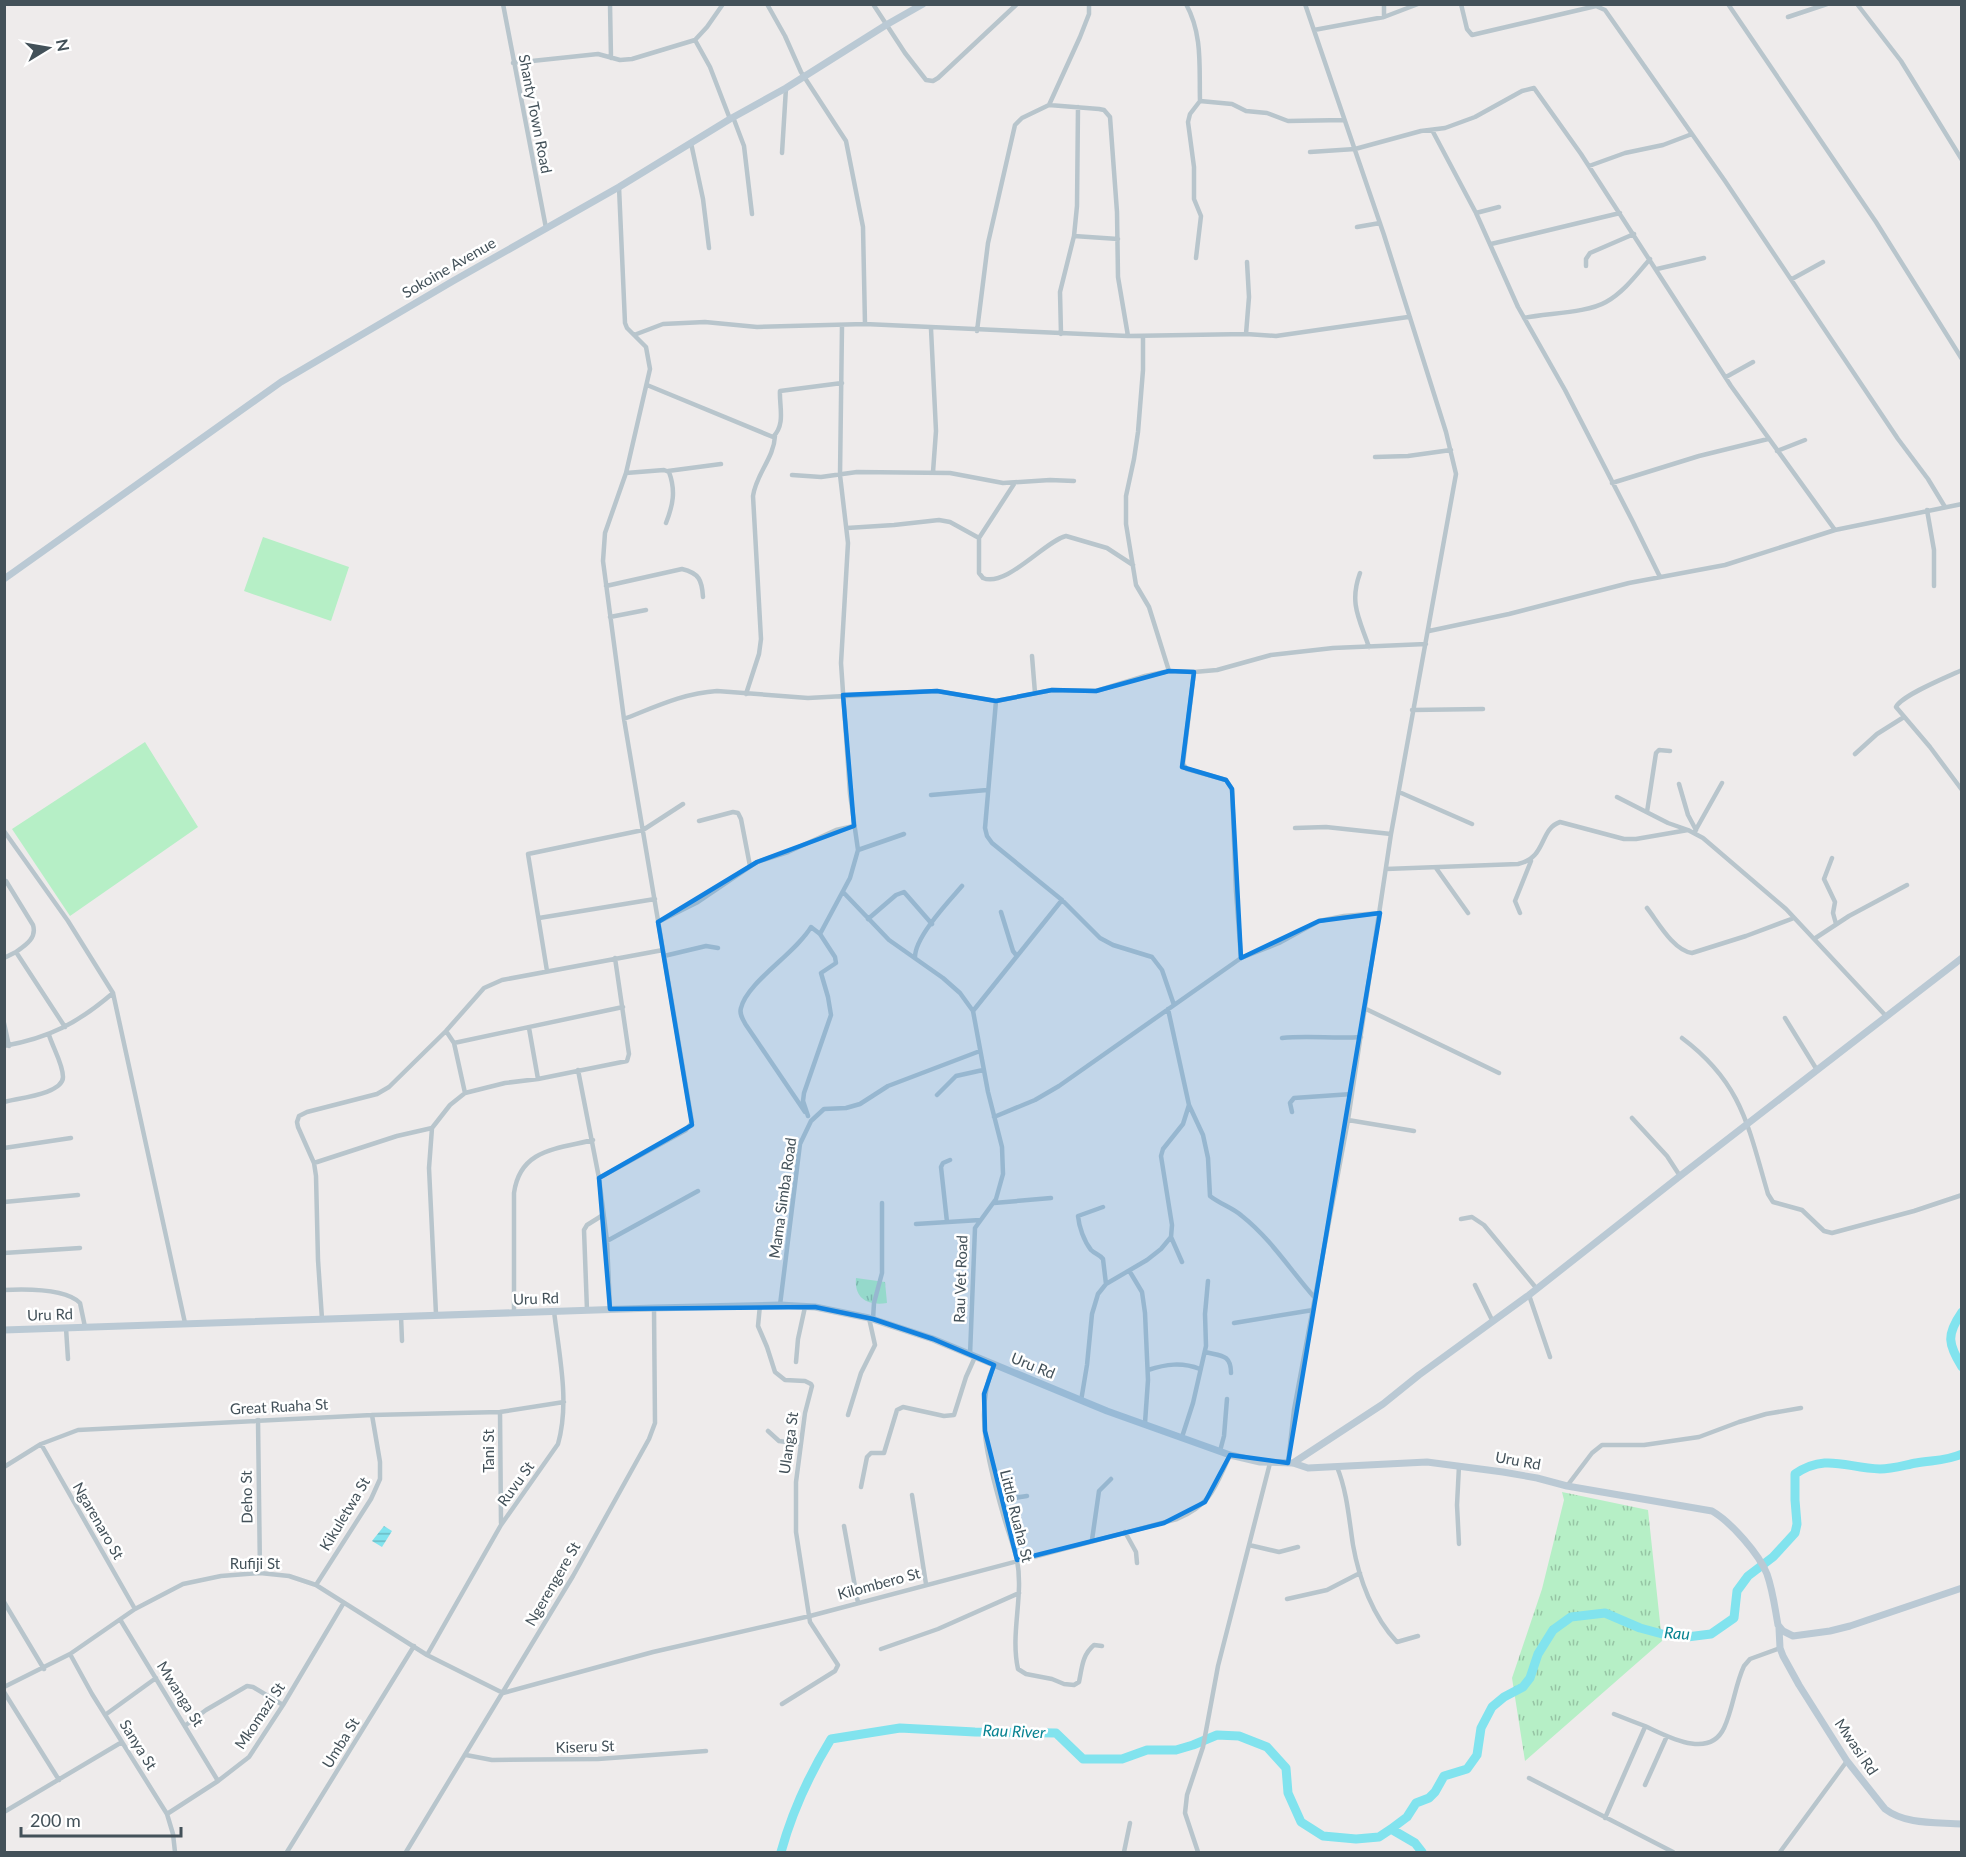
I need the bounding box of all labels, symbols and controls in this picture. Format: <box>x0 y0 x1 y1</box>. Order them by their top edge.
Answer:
north arrow <box>18 18 78 78</box>
text: N <box>53 37 74 53</box>
street label: Shanty Town Road <box>516 53 556 175</box>
street label: Sokoine Avenue <box>398 233 499 301</box>
street label: Mama Simba Road <box>765 1136 799 1259</box>
street label: Rau Vet Road <box>949 1235 971 1323</box>
street label: Uru Rd <box>513 1288 559 1308</box>
street label: Uru Rd <box>27 1304 73 1324</box>
street label: Uru Rd <box>1009 1348 1058 1382</box>
street label: Great Ruaha St <box>229 1394 329 1418</box>
street label: Ulanga St <box>775 1410 801 1475</box>
street label: Tani St <box>479 1429 497 1473</box>
street label: Uru Rd <box>1494 1447 1542 1473</box>
street label: Ruvu St <box>493 1457 538 1509</box>
street label: Little Ruaha St <box>997 1468 1037 1564</box>
street label: Deho St <box>237 1470 255 1524</box>
street label: Kikuletwa St <box>315 1473 373 1553</box>
street label: Ngarenaro St <box>70 1479 128 1563</box>
street label: Ngerengere St <box>521 1538 584 1629</box>
street label: Rufiji St <box>230 1554 281 1572</box>
street label: Kilombero St <box>835 1563 923 1603</box>
water label: Rau <box>1664 1622 1690 1643</box>
street label: Mwanga St <box>154 1657 208 1730</box>
street label: Mkomazi St <box>230 1678 288 1752</box>
street label: Umba St <box>318 1713 363 1771</box>
street label: Mwasi Rd <box>1831 1715 1882 1778</box>
street label: Sanya St <box>116 1716 162 1773</box>
water label: Rau River <box>982 1720 1046 1741</box>
street label: Kiseru St <box>555 1736 615 1756</box>
scale bar <box>21 1800 182 1838</box>
text: 200 m <box>30 1809 81 1831</box>

